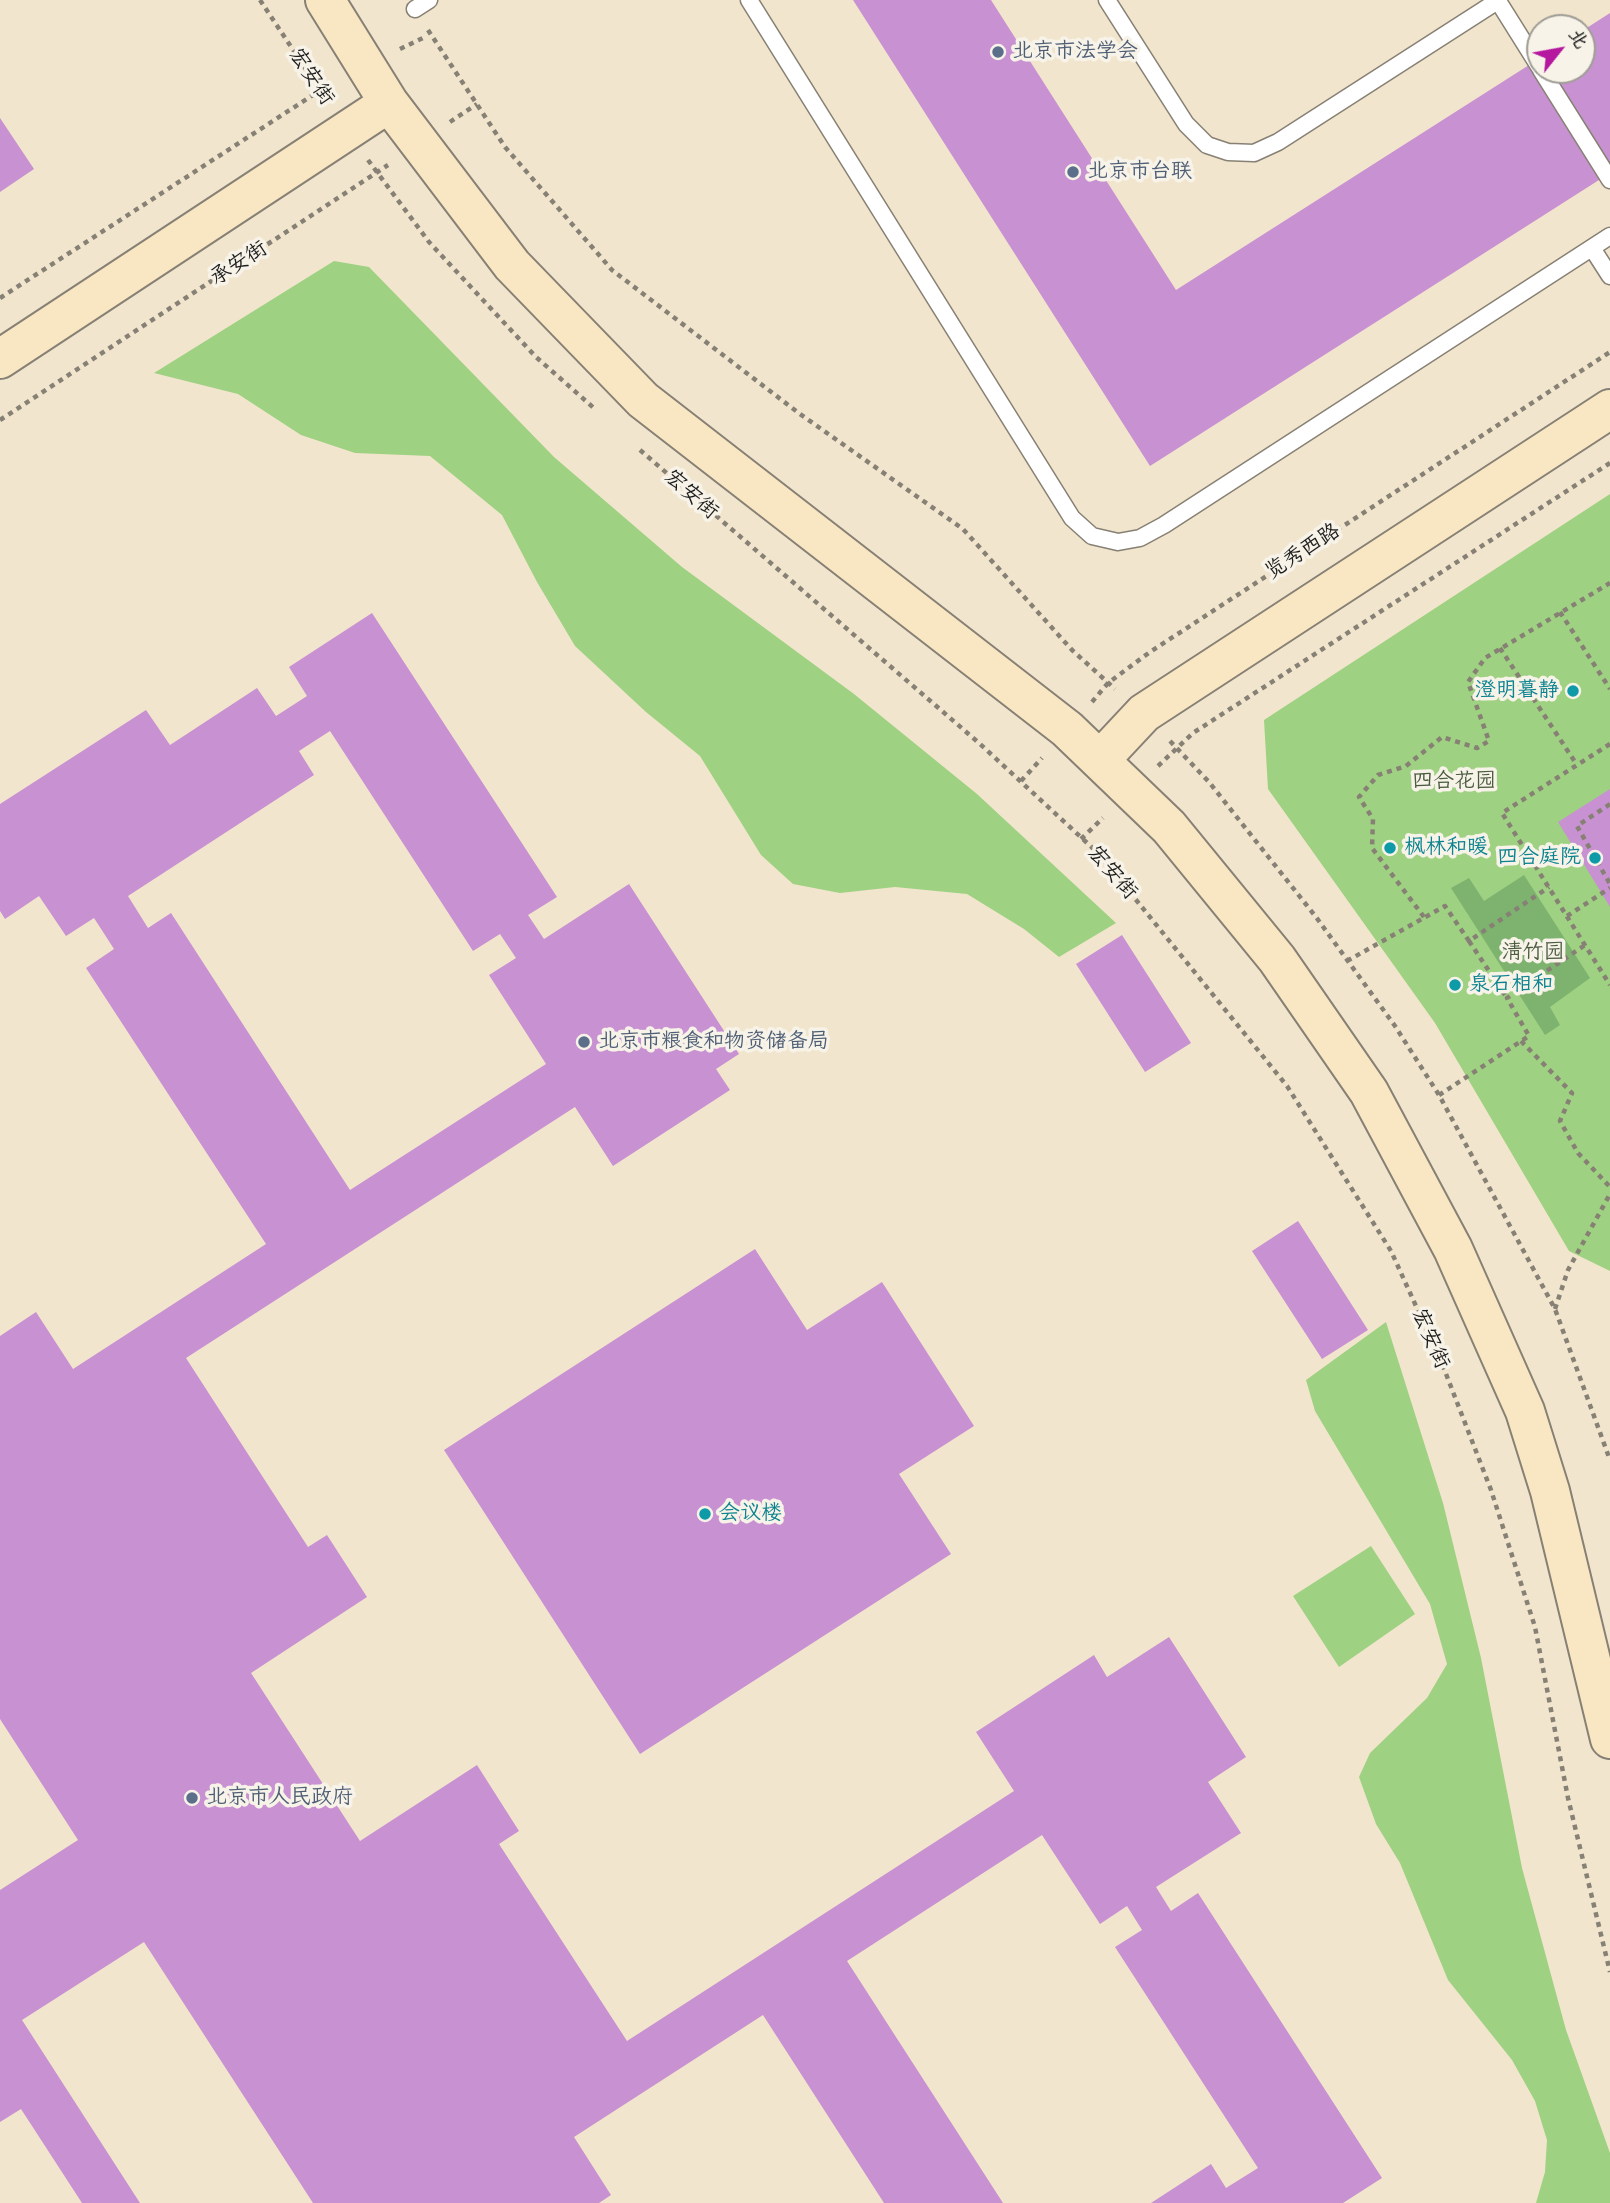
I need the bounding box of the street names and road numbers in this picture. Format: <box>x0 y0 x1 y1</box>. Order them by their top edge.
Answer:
street label: 宏安街 <box>283 44 339 110</box>
street label: 承安街 <box>206 236 272 292</box>
street label: 宏安街 <box>659 465 723 525</box>
street label: 览秀西路 <box>1261 519 1345 585</box>
street label: 宏安街 <box>1082 841 1142 905</box>
street label: 宏安街 <box>1406 1305 1454 1373</box>

